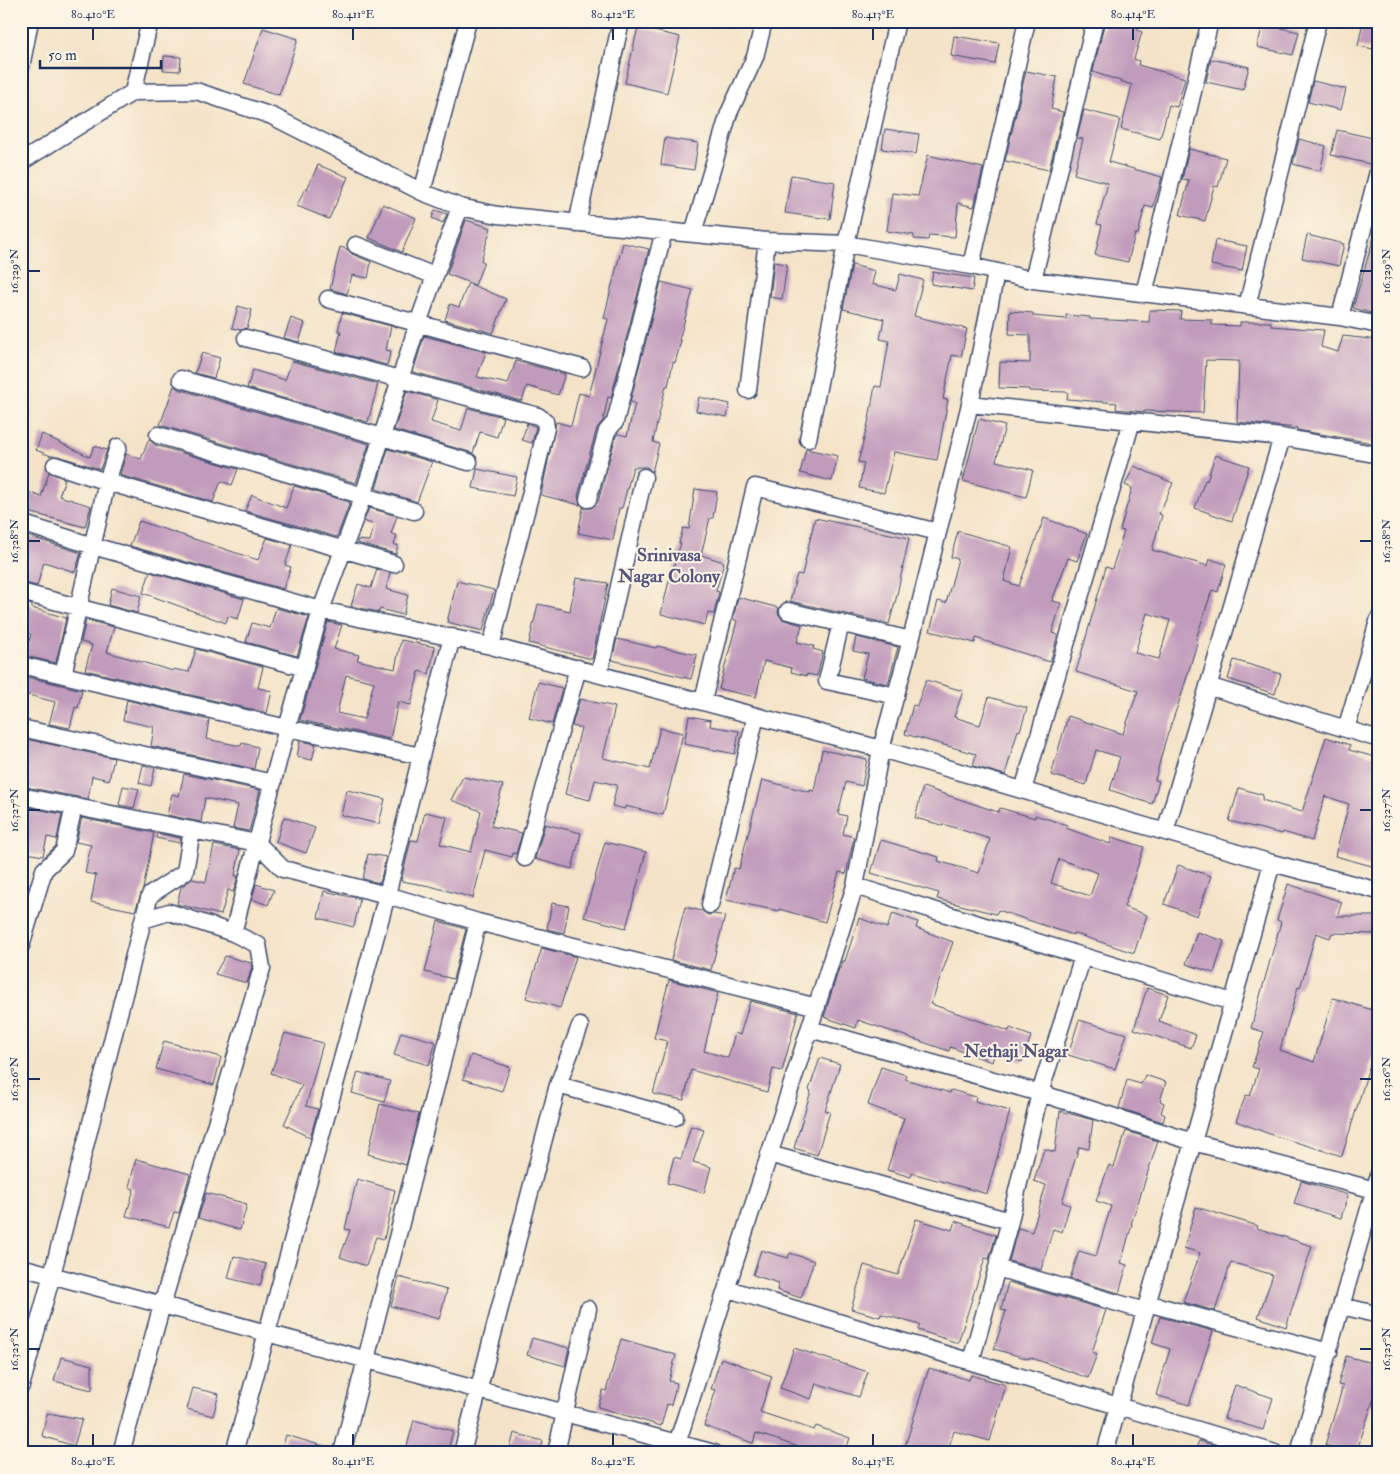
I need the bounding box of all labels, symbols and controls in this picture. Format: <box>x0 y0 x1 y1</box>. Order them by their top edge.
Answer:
text: 80.410°E <box>71 7 115 22</box>
text: 80.411°E <box>332 7 374 22</box>
text: 80.412°E <box>591 7 635 22</box>
text: 80.413°E <box>852 7 895 22</box>
text: 80.414°E <box>1111 7 1156 22</box>
scale bar <box>40 38 161 70</box>
text: 50 m <box>48 46 77 65</box>
text: 16.329°N <box>7 249 22 293</box>
text: 16.329°N <box>1379 249 1394 293</box>
text: 16.328°N <box>7 519 22 563</box>
text: 16.328°N <box>1379 519 1394 563</box>
district label: Srinivasa Nagar Colony <box>617 544 721 588</box>
text: 16.327°N <box>7 788 22 832</box>
text: 16.327°N <box>1379 788 1394 832</box>
district label: Nethaji Nagar <box>963 1040 1069 1063</box>
text: 16.326°N <box>7 1057 22 1101</box>
text: 16.326°N <box>1379 1057 1394 1101</box>
text: 16.325°N <box>7 1327 22 1371</box>
text: 16.325°N <box>1379 1327 1394 1371</box>
text: 80.410°E <box>71 1454 115 1469</box>
text: 80.411°E <box>332 1454 374 1469</box>
text: 80.412°E <box>591 1454 635 1469</box>
text: 80.413°E <box>852 1454 895 1469</box>
text: 80.414°E <box>1111 1454 1156 1469</box>

